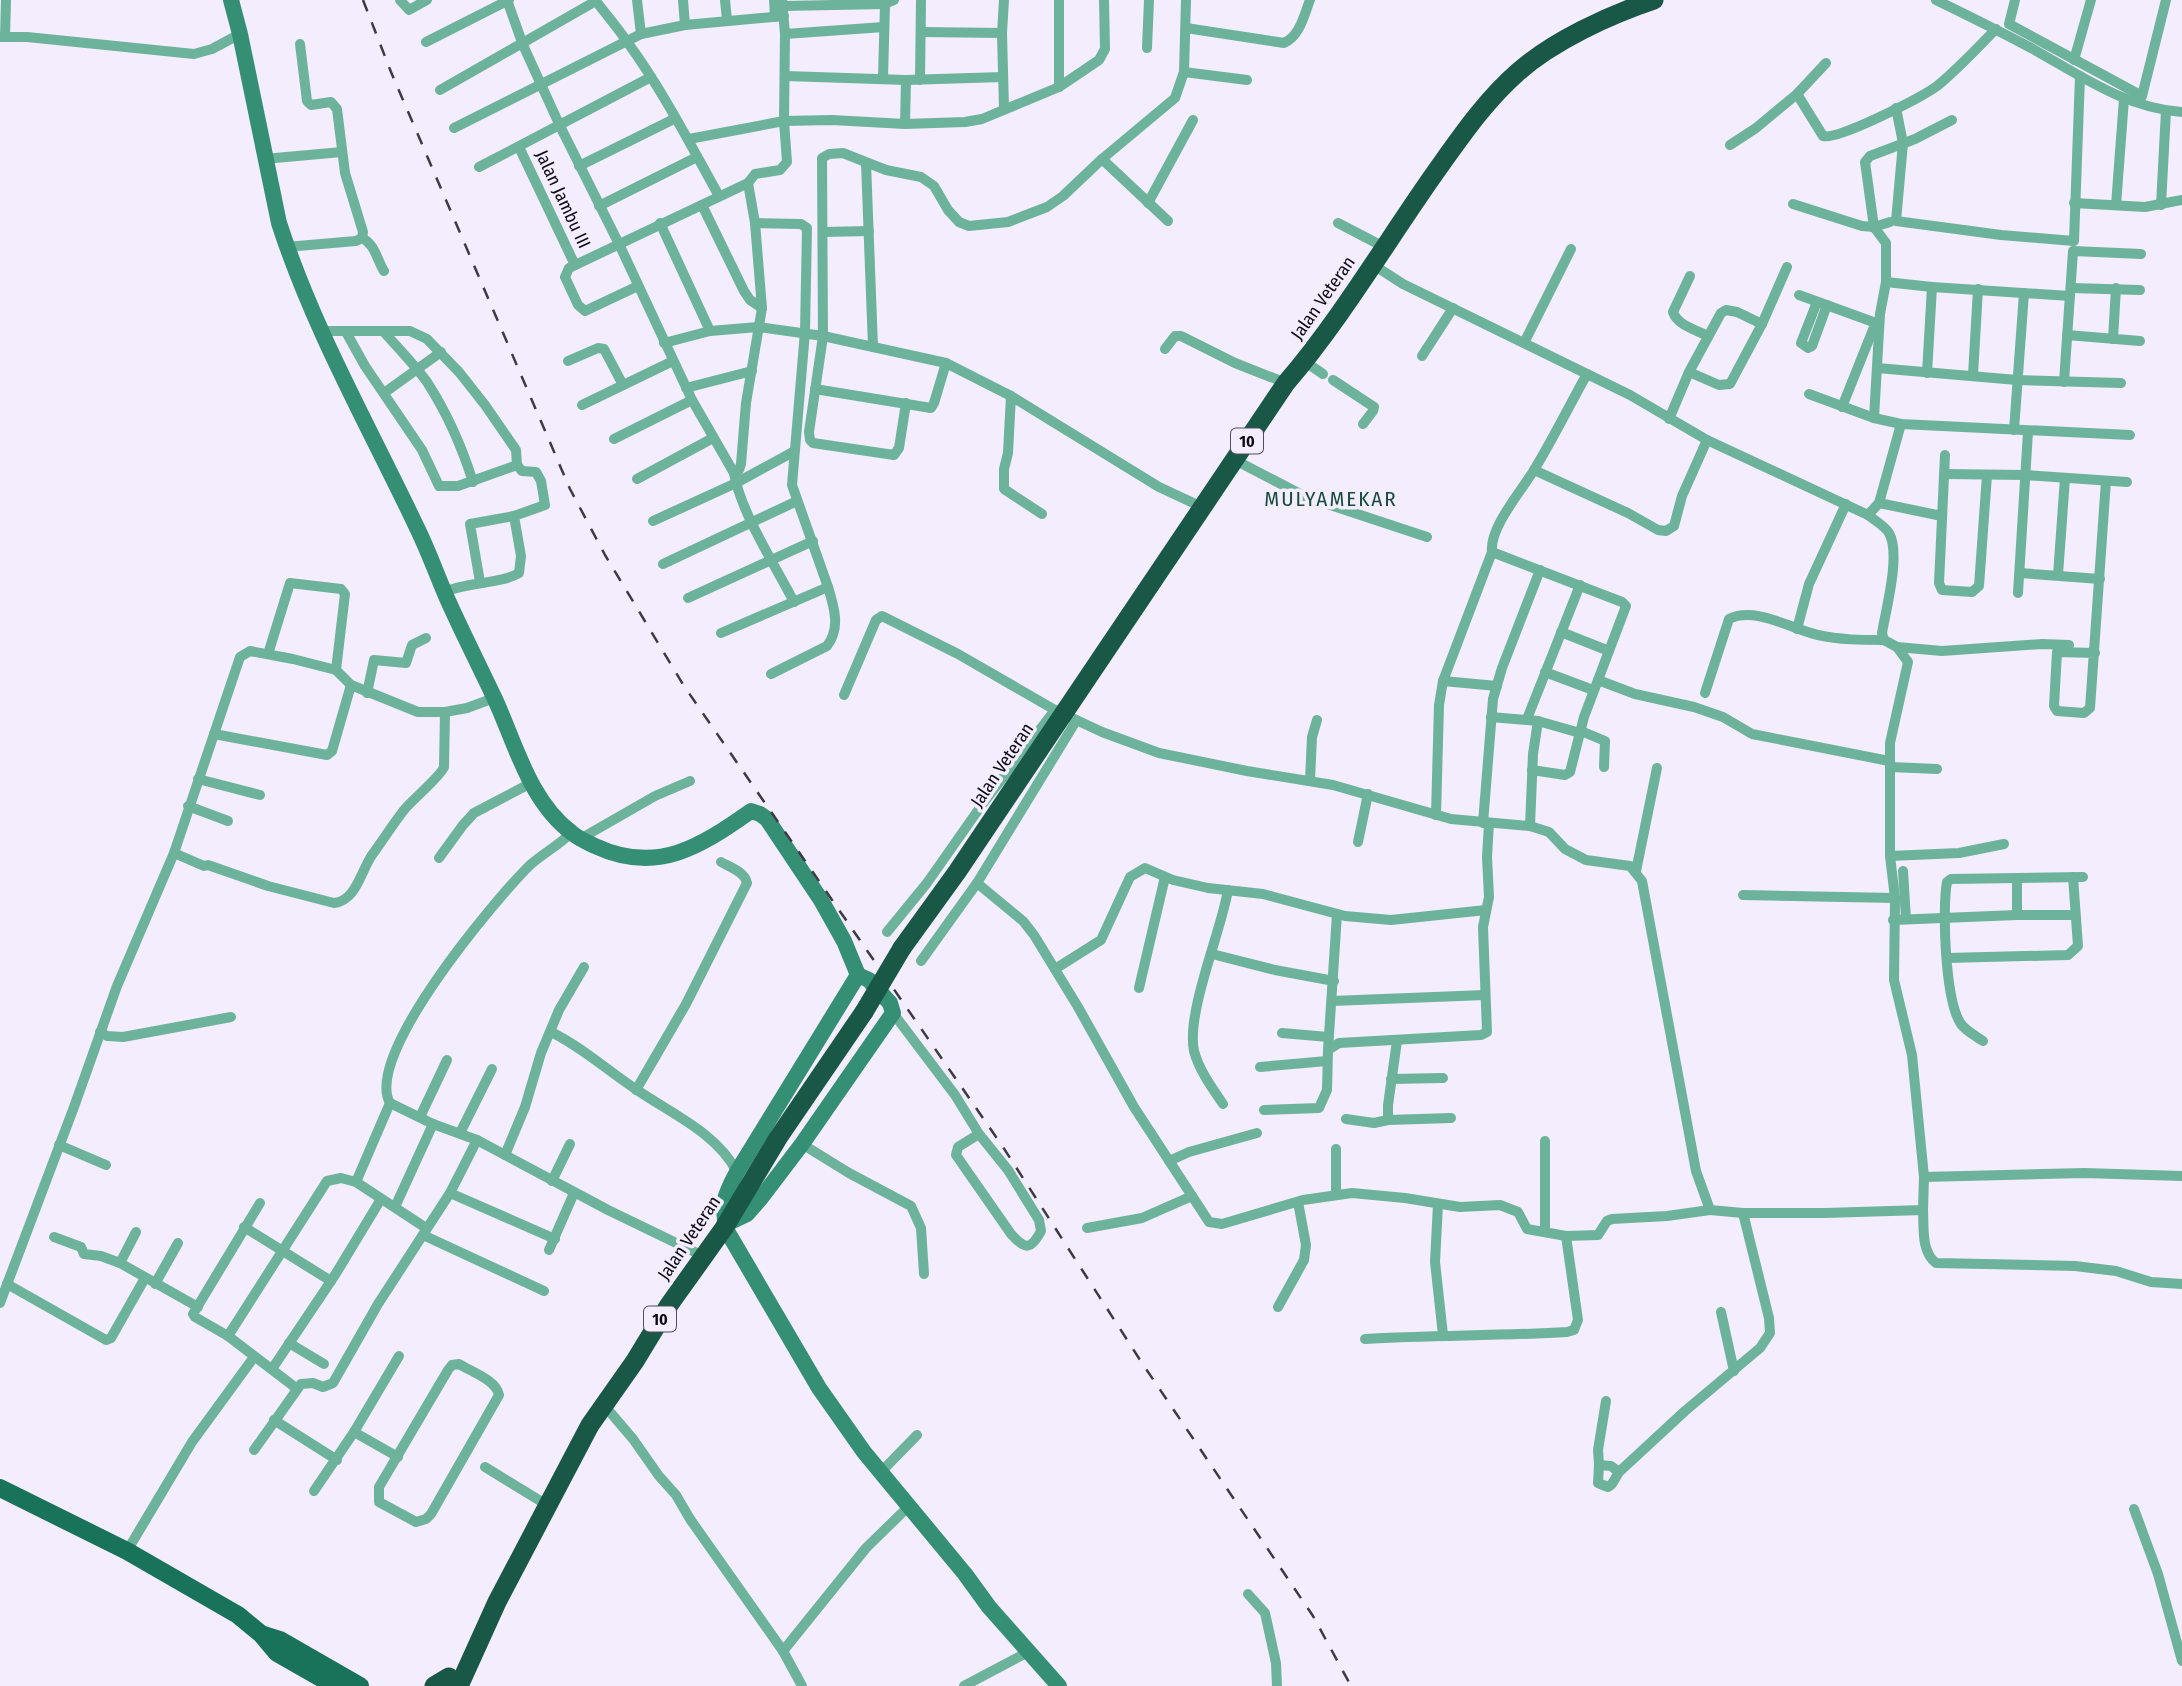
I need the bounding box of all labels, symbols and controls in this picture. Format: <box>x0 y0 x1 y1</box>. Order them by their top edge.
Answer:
street label: Jalan Jambu III <box>531 146 595 252</box>
street label: Jalan Veteran <box>1286 252 1360 344</box>
road number: 10 <box>1231 428 1263 454</box>
district label: MULYAMEKAR <box>1264 486 1398 512</box>
street label: Jalan Veteran <box>966 719 1038 811</box>
street label: Jalan Veteran <box>653 1192 725 1284</box>
road number: 10 <box>644 1306 676 1331</box>

